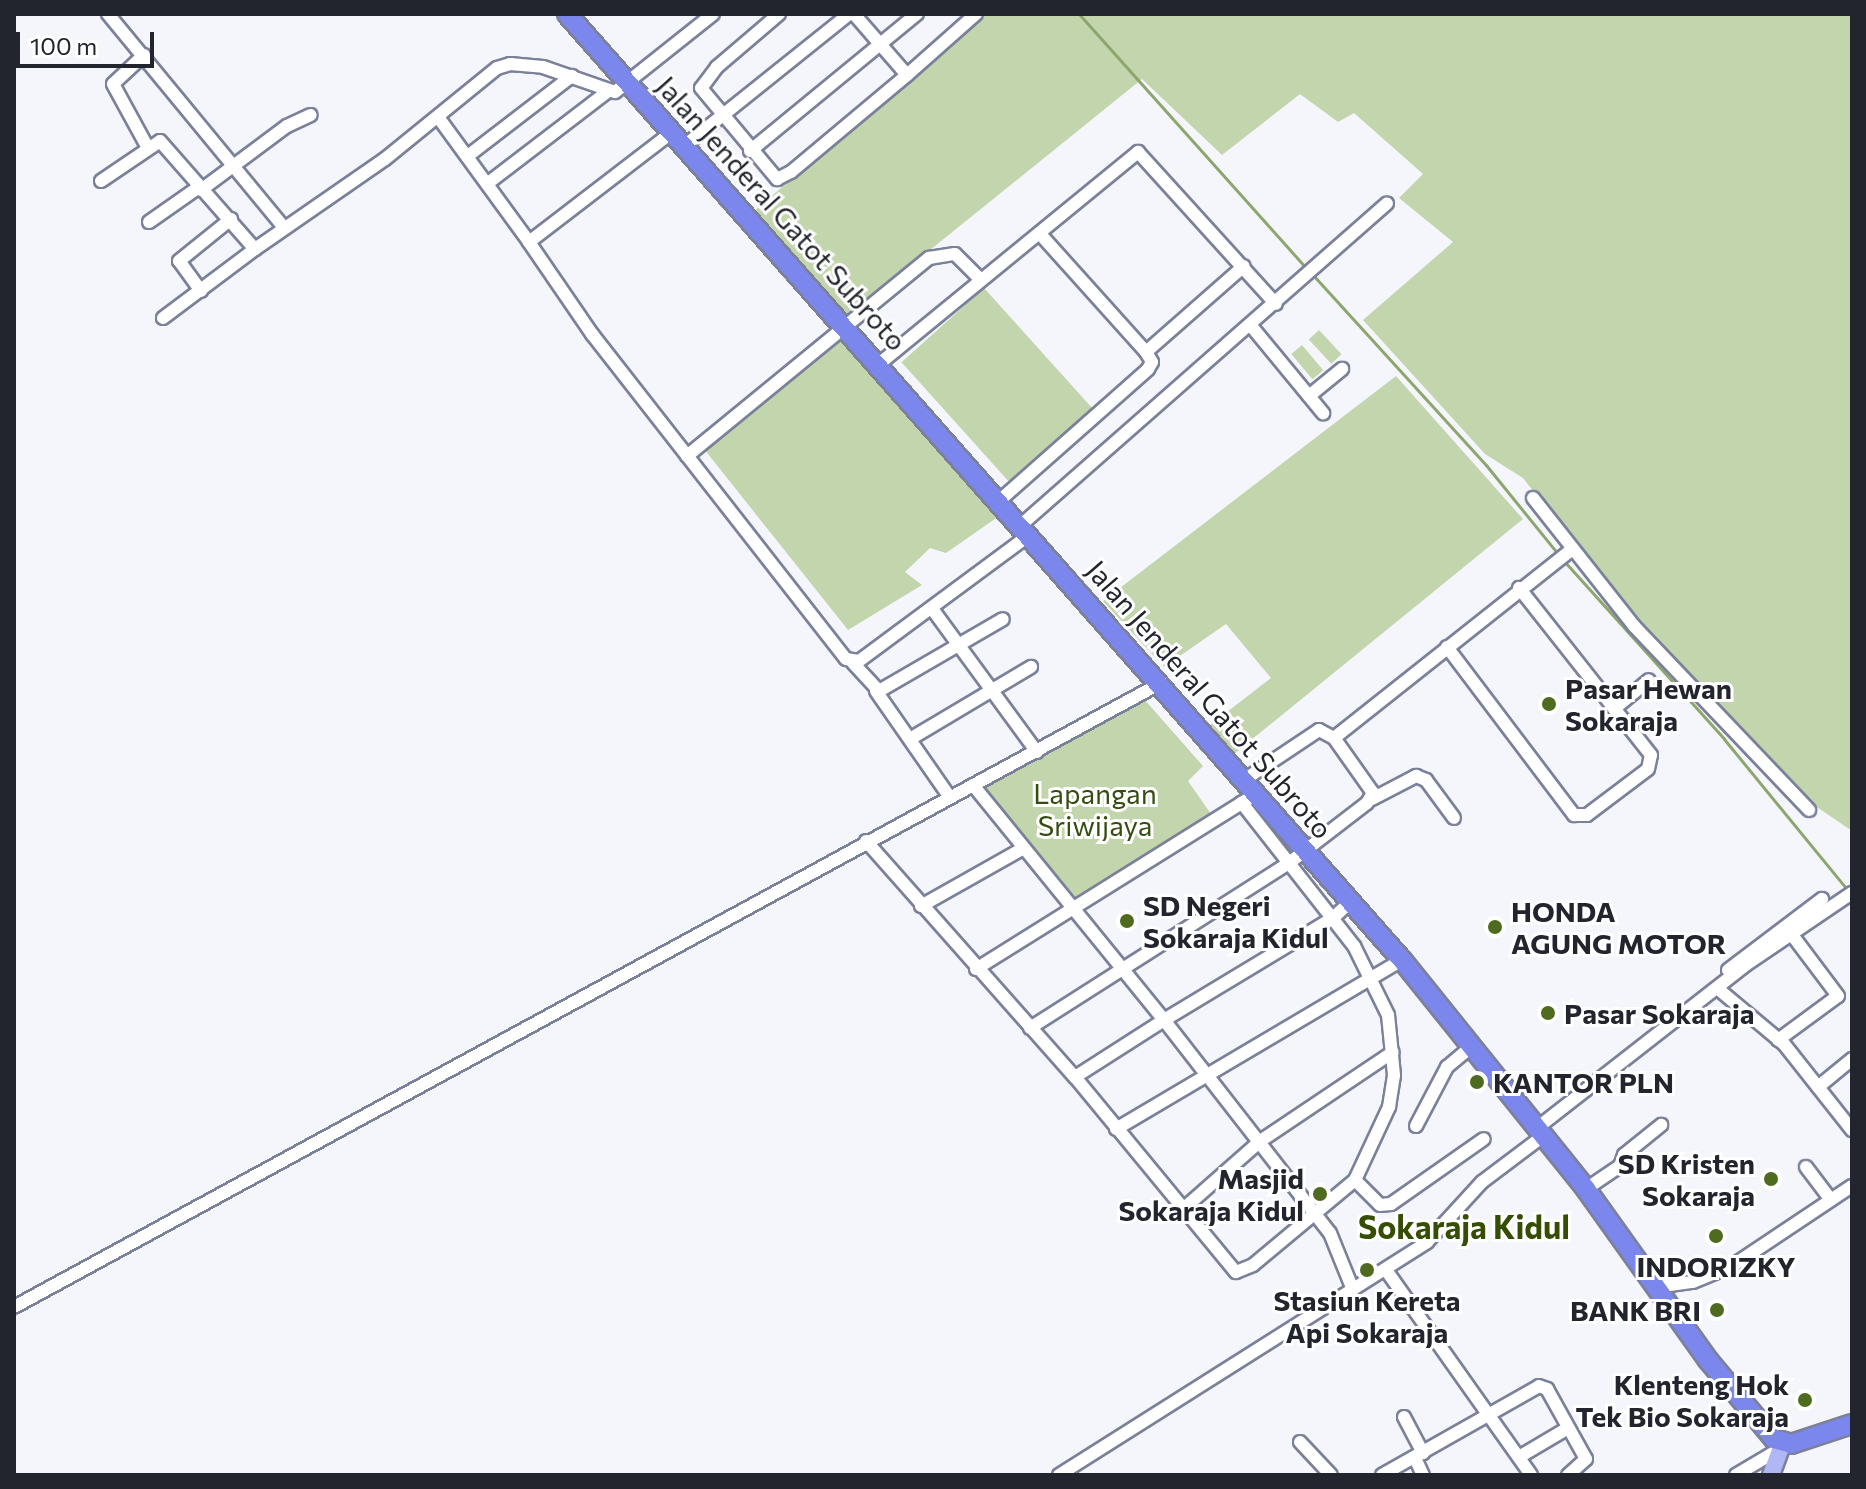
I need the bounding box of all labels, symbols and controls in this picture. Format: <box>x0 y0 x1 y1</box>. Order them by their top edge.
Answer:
scale bar <box>20 16 158 66</box>
text: 100 m <box>30 31 97 60</box>
street label: Jalan Jenderal Gatot Subroto <box>650 69 914 357</box>
street label: Jalan Jenderal Gatot Subroto <box>1080 553 1340 845</box>
place label: Pasar Hewan Sokaraja <box>1565 671 1732 737</box>
marker: Pasar Hewan Sokaraja <box>1540 695 1558 713</box>
park label: Lapangan Sriwijaya <box>1033 776 1157 842</box>
place label: SD Negeri Sokaraja Kidul <box>1143 888 1329 954</box>
place label: HONDA AGUNG MOTOR <box>1511 894 1726 960</box>
marker: SD Negeri Sokaraja Kidul <box>1118 912 1136 930</box>
marker: HONDA AGUNG MOTOR <box>1486 918 1504 936</box>
place label: Pasar Sokaraja <box>1564 996 1755 1030</box>
marker: Pasar Sokaraja <box>1539 1004 1557 1022</box>
place label: KANTOR PLN <box>1493 1065 1674 1099</box>
marker: KANTOR PLN <box>1468 1073 1486 1091</box>
place label: SD Kristen Sokaraja <box>1618 1146 1755 1212</box>
place label: Masjid Sokaraja Kidul <box>1118 1161 1304 1227</box>
marker: SD Kristen Sokaraja <box>1762 1170 1780 1188</box>
marker: Masjid Sokaraja Kidul <box>1311 1185 1329 1203</box>
district label: Sokaraja Kidul <box>1358 1207 1570 1245</box>
marker: INDORIZKY <box>1707 1227 1725 1245</box>
place label: INDORIZKY <box>1636 1249 1796 1283</box>
marker: Stasiun Kereta Api Sokaraja <box>1358 1261 1376 1279</box>
place label: Stasiun Kereta Api Sokaraja <box>1274 1283 1460 1349</box>
place label: BANK BRI <box>1570 1293 1701 1327</box>
marker: BANK BRI <box>1708 1301 1726 1319</box>
place label: Klenteng Hok Tek Bio Sokaraja <box>1575 1367 1789 1433</box>
marker: Klenteng Hok Tek Bio Sokaraja <box>1796 1391 1814 1409</box>

